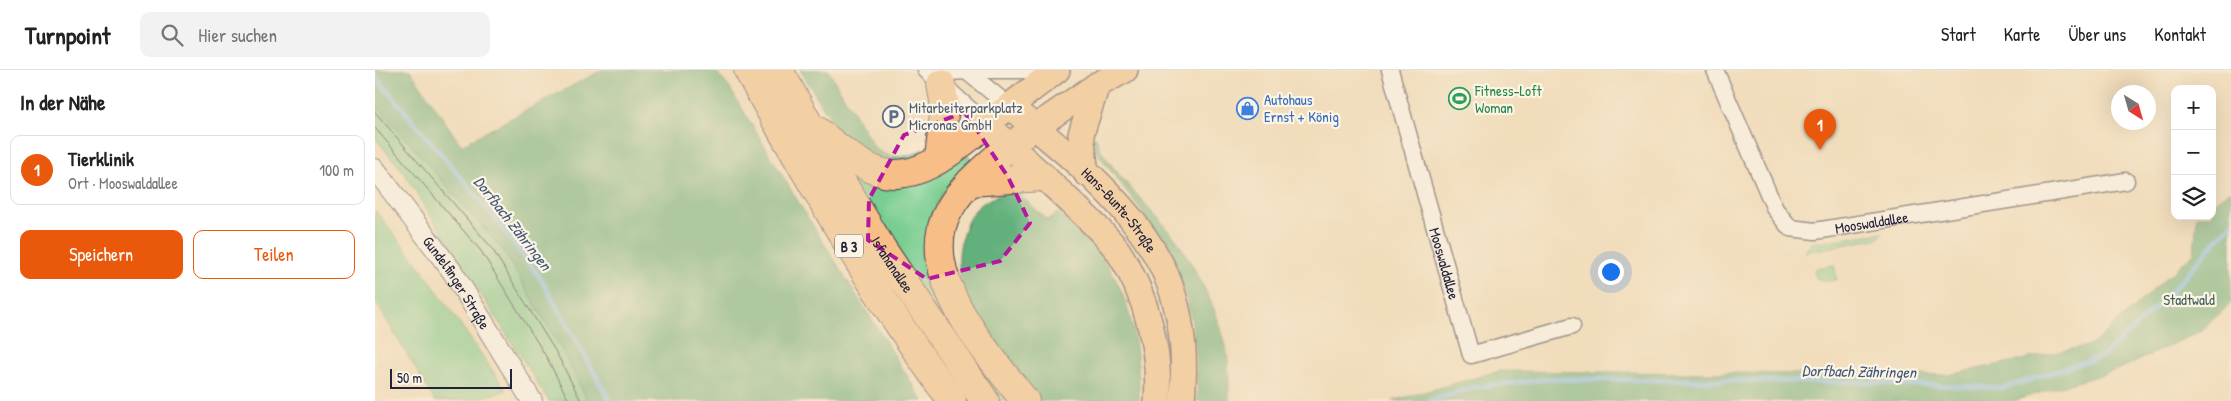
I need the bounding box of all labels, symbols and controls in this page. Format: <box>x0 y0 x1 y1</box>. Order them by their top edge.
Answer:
search box <box>140 12 490 57</box>
text: Turnpoint <box>25 19 110 51</box>
icon: search <box>158 21 186 49</box>
text: Hier suchen <box>198 22 277 48</box>
text: Start <box>1941 22 1976 47</box>
text: Karte <box>2004 22 2040 47</box>
text: Über uns <box>2068 22 2126 47</box>
text: Kontakt <box>2154 22 2206 47</box>
place label: Fitness-Loft Woman <box>1474 80 1543 118</box>
north arrow <box>2111 85 2156 130</box>
map controls <box>2171 85 2216 220</box>
button: + <box>2171 85 2216 130</box>
sports icon: Fitness-Loft Woman <box>1447 87 1471 111</box>
text: In der Nähe <box>20 88 105 117</box>
place label: Autohaus Ernst + König <box>1264 89 1339 127</box>
shop icon: Autohaus Ernst + König <box>1236 96 1260 120</box>
place label: Mitarbeiterparkplatz Micronas GmbH <box>909 97 1023 135</box>
parking icon: Mitarbeiterparkplatz Micronas GmbH <box>881 104 905 128</box>
pin: 1 <box>1804 109 1836 150</box>
button: − <box>2171 130 2216 175</box>
text: Tierklinik <box>68 146 134 172</box>
text: 1 <box>34 159 40 181</box>
text: 100 m <box>319 159 354 181</box>
street label: Hans-Bunte-Straße <box>1077 162 1162 256</box>
water label: Dorfbach Zähringen <box>469 171 558 276</box>
text: Ort · Mooswaldallee <box>68 172 178 194</box>
button: layers <box>2171 175 2216 220</box>
street label: Mooswaldallee <box>1833 206 1910 238</box>
street label: Mooswaldallee <box>1425 225 1465 302</box>
button: Speichern <box>20 230 183 279</box>
button: Teilen <box>193 230 355 279</box>
street label: Gundelfinger Straße <box>418 231 496 333</box>
street label: Isfahanallee <box>866 232 919 297</box>
road number: B 3 <box>835 235 863 258</box>
your location <box>1598 259 1624 285</box>
park label: Stadtwald <box>2163 289 2215 310</box>
water label: Dorfbach Zähringen <box>1802 359 1918 383</box>
scale bar <box>390 366 513 389</box>
text: 50 m <box>397 368 422 387</box>

